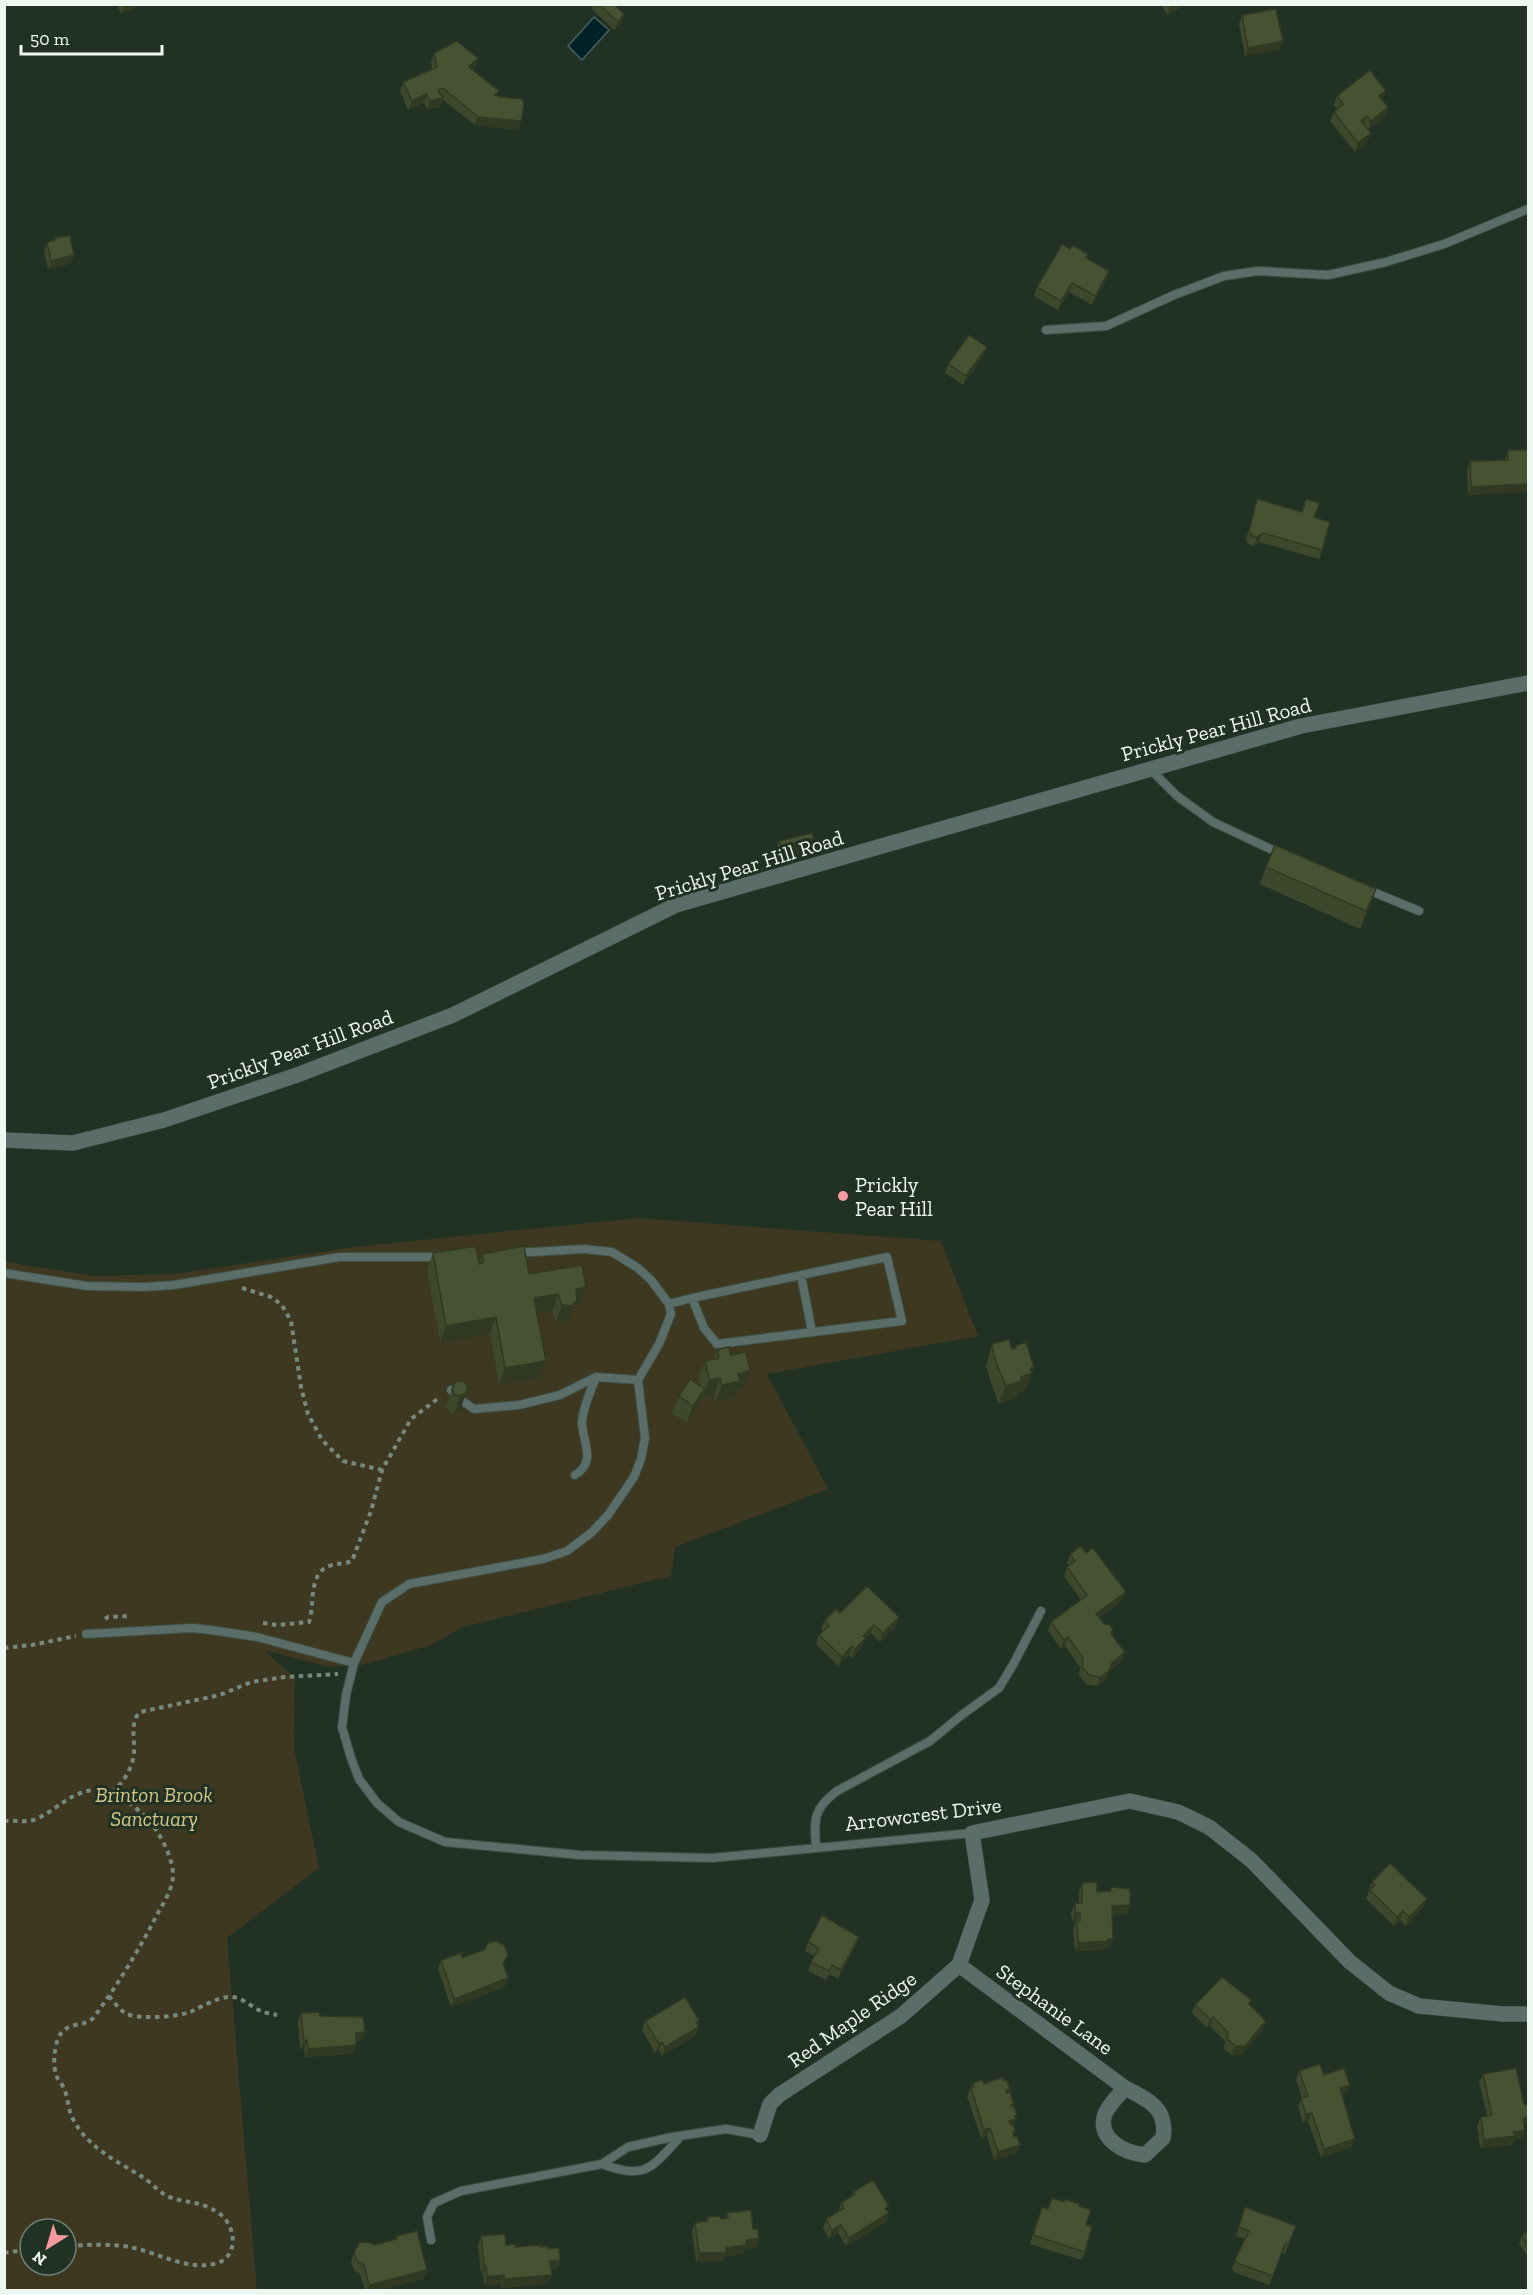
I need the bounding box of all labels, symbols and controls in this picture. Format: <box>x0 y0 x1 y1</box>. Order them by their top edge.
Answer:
scale bar <box>21 18 162 56</box>
text: 50 m <box>30 28 70 50</box>
street label: Prickly Pear Hill Road <box>1118 692 1314 766</box>
street label: Prickly Pear Hill Road <box>652 824 847 906</box>
street label: Prickly Pear Hill Road <box>204 1004 397 1094</box>
place label: Prickly Pear Hill <box>855 1172 933 1221</box>
marker: Prickly Pear Hill <box>836 1189 850 1203</box>
park label: Brinton Brook Sanctuary <box>95 1782 213 1831</box>
street label: Arrowcrest Drive <box>843 1792 1003 1836</box>
street label: Stephanie Lane <box>992 1958 1118 2060</box>
street label: Red Maple Ridge <box>783 1965 921 2072</box>
north arrow <box>18 2217 78 2277</box>
text: N <box>29 2247 50 2270</box>

